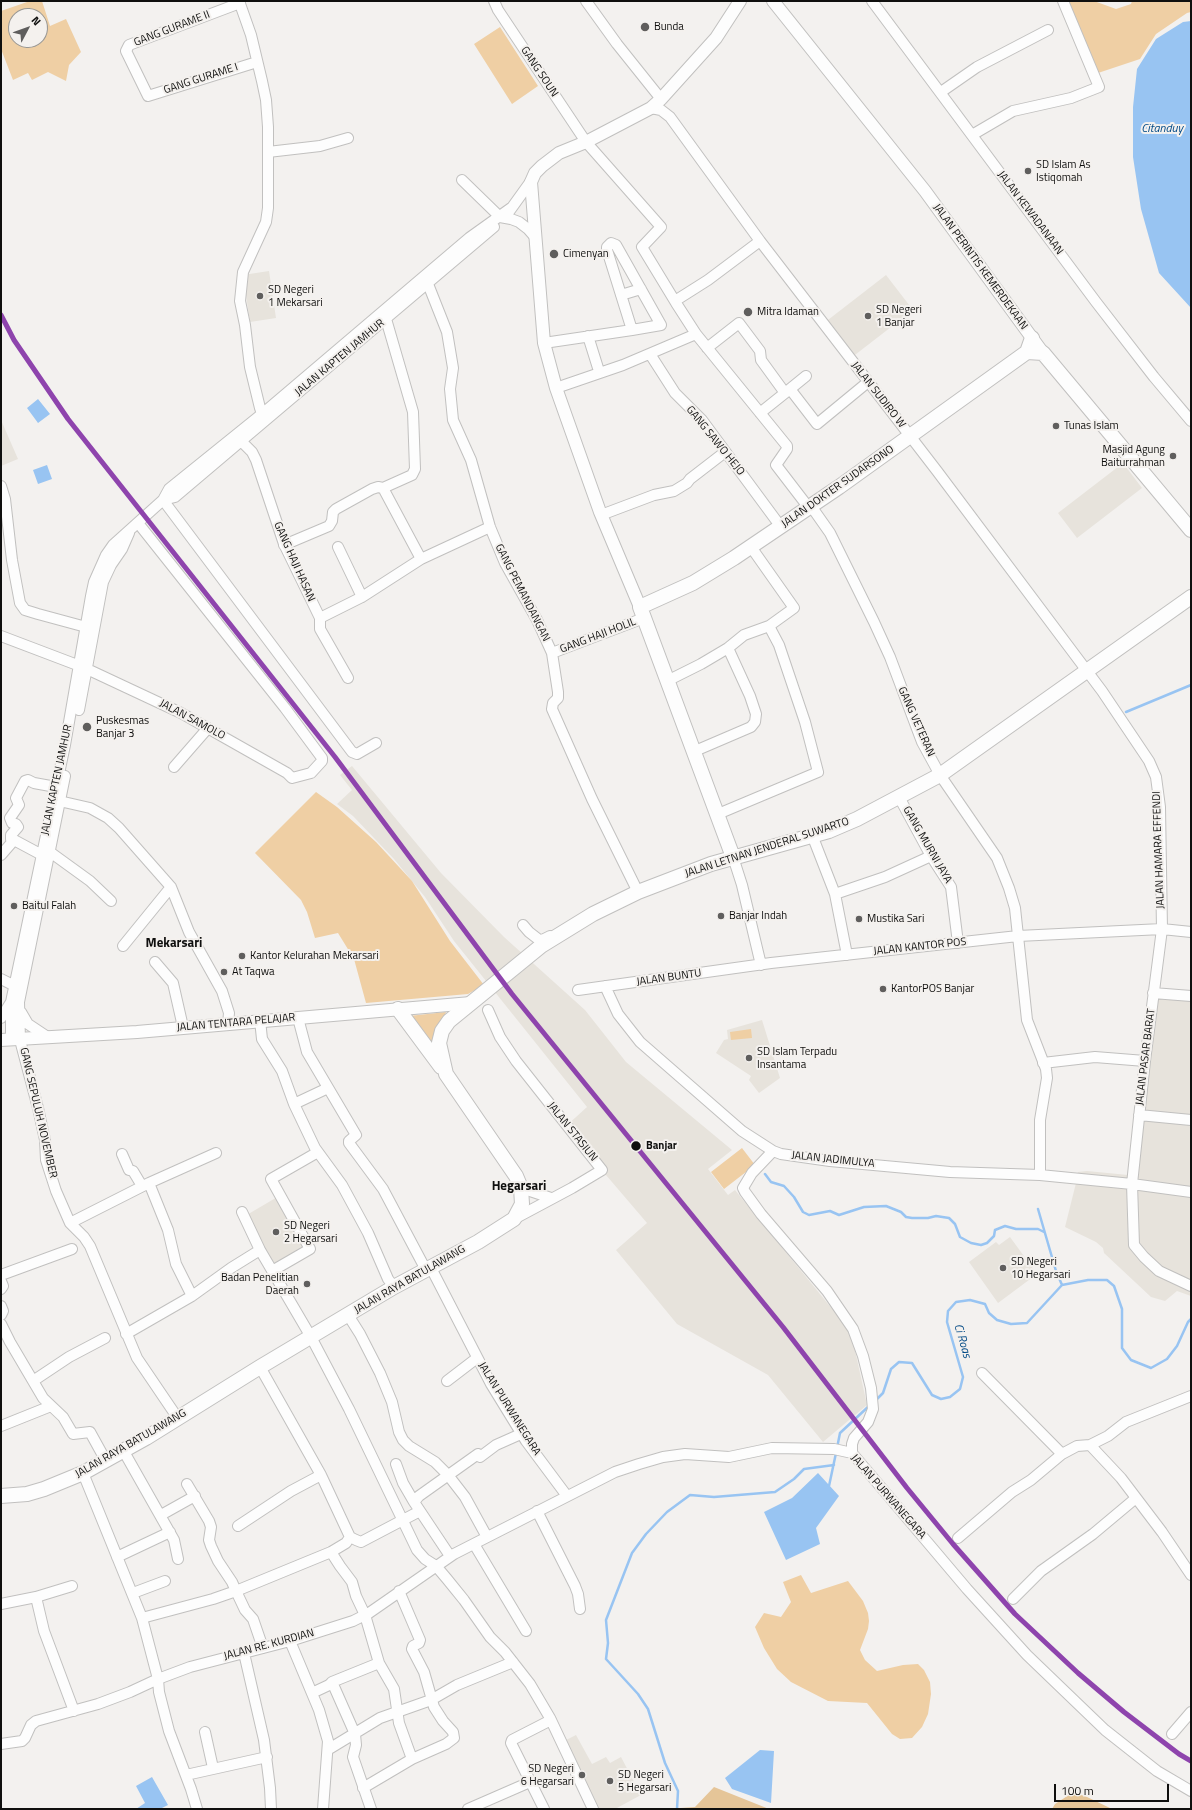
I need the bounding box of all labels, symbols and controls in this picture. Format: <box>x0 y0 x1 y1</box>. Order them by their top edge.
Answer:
north arrow <box>8 8 48 48</box>
street label: GANG GURAME II <box>132 8 212 50</box>
text: N <box>28 13 45 29</box>
place label: Bunda <box>654 20 684 34</box>
marker: Bunda <box>639 21 651 33</box>
street label: GANG SOUN <box>517 44 561 100</box>
street label: GANG GURAME I <box>162 61 240 97</box>
water label: Citanduy <box>1141 122 1183 136</box>
place label: SD Islam As Istiqomah <box>1036 158 1091 184</box>
marker: SD Islam As Istiqomah <box>1023 166 1033 176</box>
street label: JALAN KEWADANAAN <box>994 169 1066 257</box>
street label: JALAN PERINTIS KEMERDEKAAN <box>930 202 1030 332</box>
place label: Cimenyan <box>563 247 609 261</box>
marker: Cimenyan <box>548 248 560 260</box>
place label: SD Negeri 1 Mekarsari <box>268 283 323 309</box>
marker: SD Negeri 1 Mekarsari <box>255 291 265 301</box>
place label: SD Negeri 1 Banjar <box>876 303 922 329</box>
place label: Mitra Idaman <box>757 305 819 319</box>
marker: Mitra Idaman <box>742 306 754 318</box>
marker: SD Negeri 1 Banjar <box>863 311 873 321</box>
street label: JALAN KAPTEN JAMHUR <box>293 317 387 399</box>
street label: JALAN SUDIRO W <box>848 359 908 431</box>
street label: GANG SAWO HEJO <box>683 404 747 478</box>
place label: Tunas Islam <box>1064 419 1119 433</box>
marker: Tunas Islam <box>1051 421 1061 431</box>
street label: JALAN DOKTER SUDARSONO <box>779 443 897 531</box>
place label: Masjid Agung Baiturrahman <box>1101 443 1165 469</box>
marker: Masjid Agung Baiturrahman <box>1168 451 1178 461</box>
street label: GANG HAJI HASAN <box>270 520 318 604</box>
street label: GANG PEMANDANGAN <box>492 542 552 644</box>
street label: GANG HAJI HOLIL <box>558 615 638 657</box>
street label: GANG VETERAN <box>895 685 937 759</box>
street label: JALAN SAMOLO <box>157 697 227 743</box>
place label: Puskesmas Banjar 3 <box>96 714 149 740</box>
marker: Puskesmas Banjar 3 <box>81 721 93 733</box>
street label: JALAN KAPTEN JAMHUR <box>39 723 75 837</box>
street label: JALAN HAMARA EFFENDI <box>1150 791 1168 909</box>
street label: GANG MURNI JAYA <box>900 804 954 886</box>
street label: JALAN LETNAN JENDERAL SUWARTO <box>683 815 851 881</box>
place label: Baitul Falah <box>22 899 76 913</box>
marker: Baitul Falah <box>9 901 19 911</box>
place label: Banjar Indah <box>729 909 787 923</box>
marker: Banjar Indah <box>716 911 726 921</box>
place label: Mustika Sari <box>867 912 924 926</box>
marker: Mustika Sari <box>854 914 864 924</box>
district label: Mekarsari <box>146 936 202 952</box>
street label: JALAN KANTOR POS <box>873 936 967 958</box>
place label: Kantor Kelurahan Mekarsari <box>250 949 379 963</box>
marker: Kantor Kelurahan Mekarsari <box>237 951 247 961</box>
place label: At Taqwa <box>232 965 275 979</box>
marker: At Taqwa <box>219 967 229 977</box>
street label: JALAN BUNTU <box>636 967 702 989</box>
place label: KantorPOS Banjar <box>891 982 974 996</box>
marker: KantorPOS Banjar <box>878 984 888 994</box>
street label: JALAN PASAR BARAT <box>1134 1008 1158 1106</box>
street label: JALAN TENTARA PELAJAR <box>176 1011 296 1035</box>
place label: SD Islam Terpadu Insantama <box>757 1045 837 1071</box>
street label: GANG SEPULUH NOVEMBER <box>17 1046 59 1180</box>
marker: SD Islam Terpadu Insantama <box>744 1053 754 1063</box>
street label: JALAN STASIUN <box>544 1100 600 1164</box>
marker: Banjar <box>629 1139 643 1153</box>
place label: Banjar <box>646 1139 677 1153</box>
street label: JALAN JADIMULYA <box>791 1149 875 1171</box>
district label: Hegarsari <box>492 1179 546 1195</box>
place label: SD Negeri 2 Hegarsari <box>284 1219 337 1245</box>
marker: SD Negeri 2 Hegarsari <box>271 1227 281 1237</box>
street label: JALAN RAYA BATULAWANG <box>352 1243 468 1317</box>
place label: SD Negeri 10 Hegarsari <box>1011 1255 1070 1281</box>
marker: SD Negeri 10 Hegarsari <box>998 1263 1008 1273</box>
place label: Badan Penelitian Daerah <box>221 1271 299 1297</box>
marker: Badan Penelitian Daerah <box>302 1279 312 1289</box>
water label: Ci Roas <box>950 1322 974 1360</box>
street label: JALAN PURWANEGARA <box>475 1360 543 1458</box>
street label: JALAN RAYA BATULAWANG <box>73 1407 189 1481</box>
street label: JALAN PURWANEGARA <box>848 1452 928 1542</box>
street label: JALAN RE. KURDIAN <box>222 1627 316 1663</box>
place label: SD Negeri 6 Hegarsari <box>521 1762 574 1788</box>
place label: SD Negeri 5 Hegarsari <box>618 1768 671 1794</box>
marker: SD Negeri 6 Hegarsari <box>577 1770 587 1780</box>
marker: SD Negeri 5 Hegarsari <box>605 1776 615 1786</box>
scale bar <box>1056 1776 1171 1802</box>
text: 100 m <box>1061 1781 1094 1800</box>

